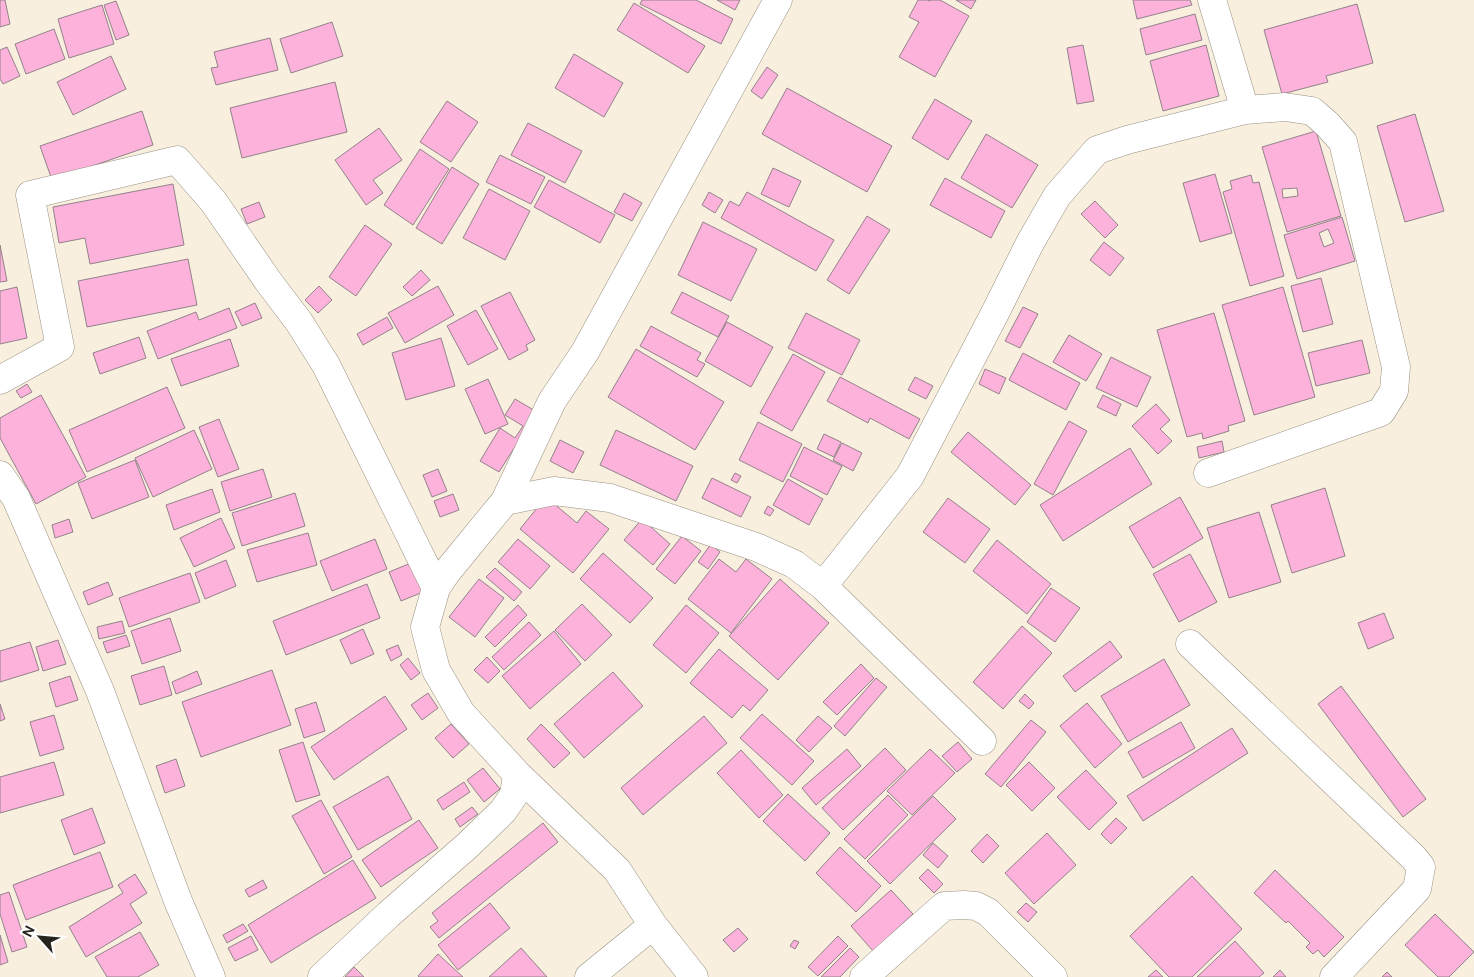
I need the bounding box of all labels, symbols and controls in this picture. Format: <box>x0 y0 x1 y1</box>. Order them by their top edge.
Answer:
north arrow <box>15 912 65 962</box>
text: N <box>18 922 39 940</box>

